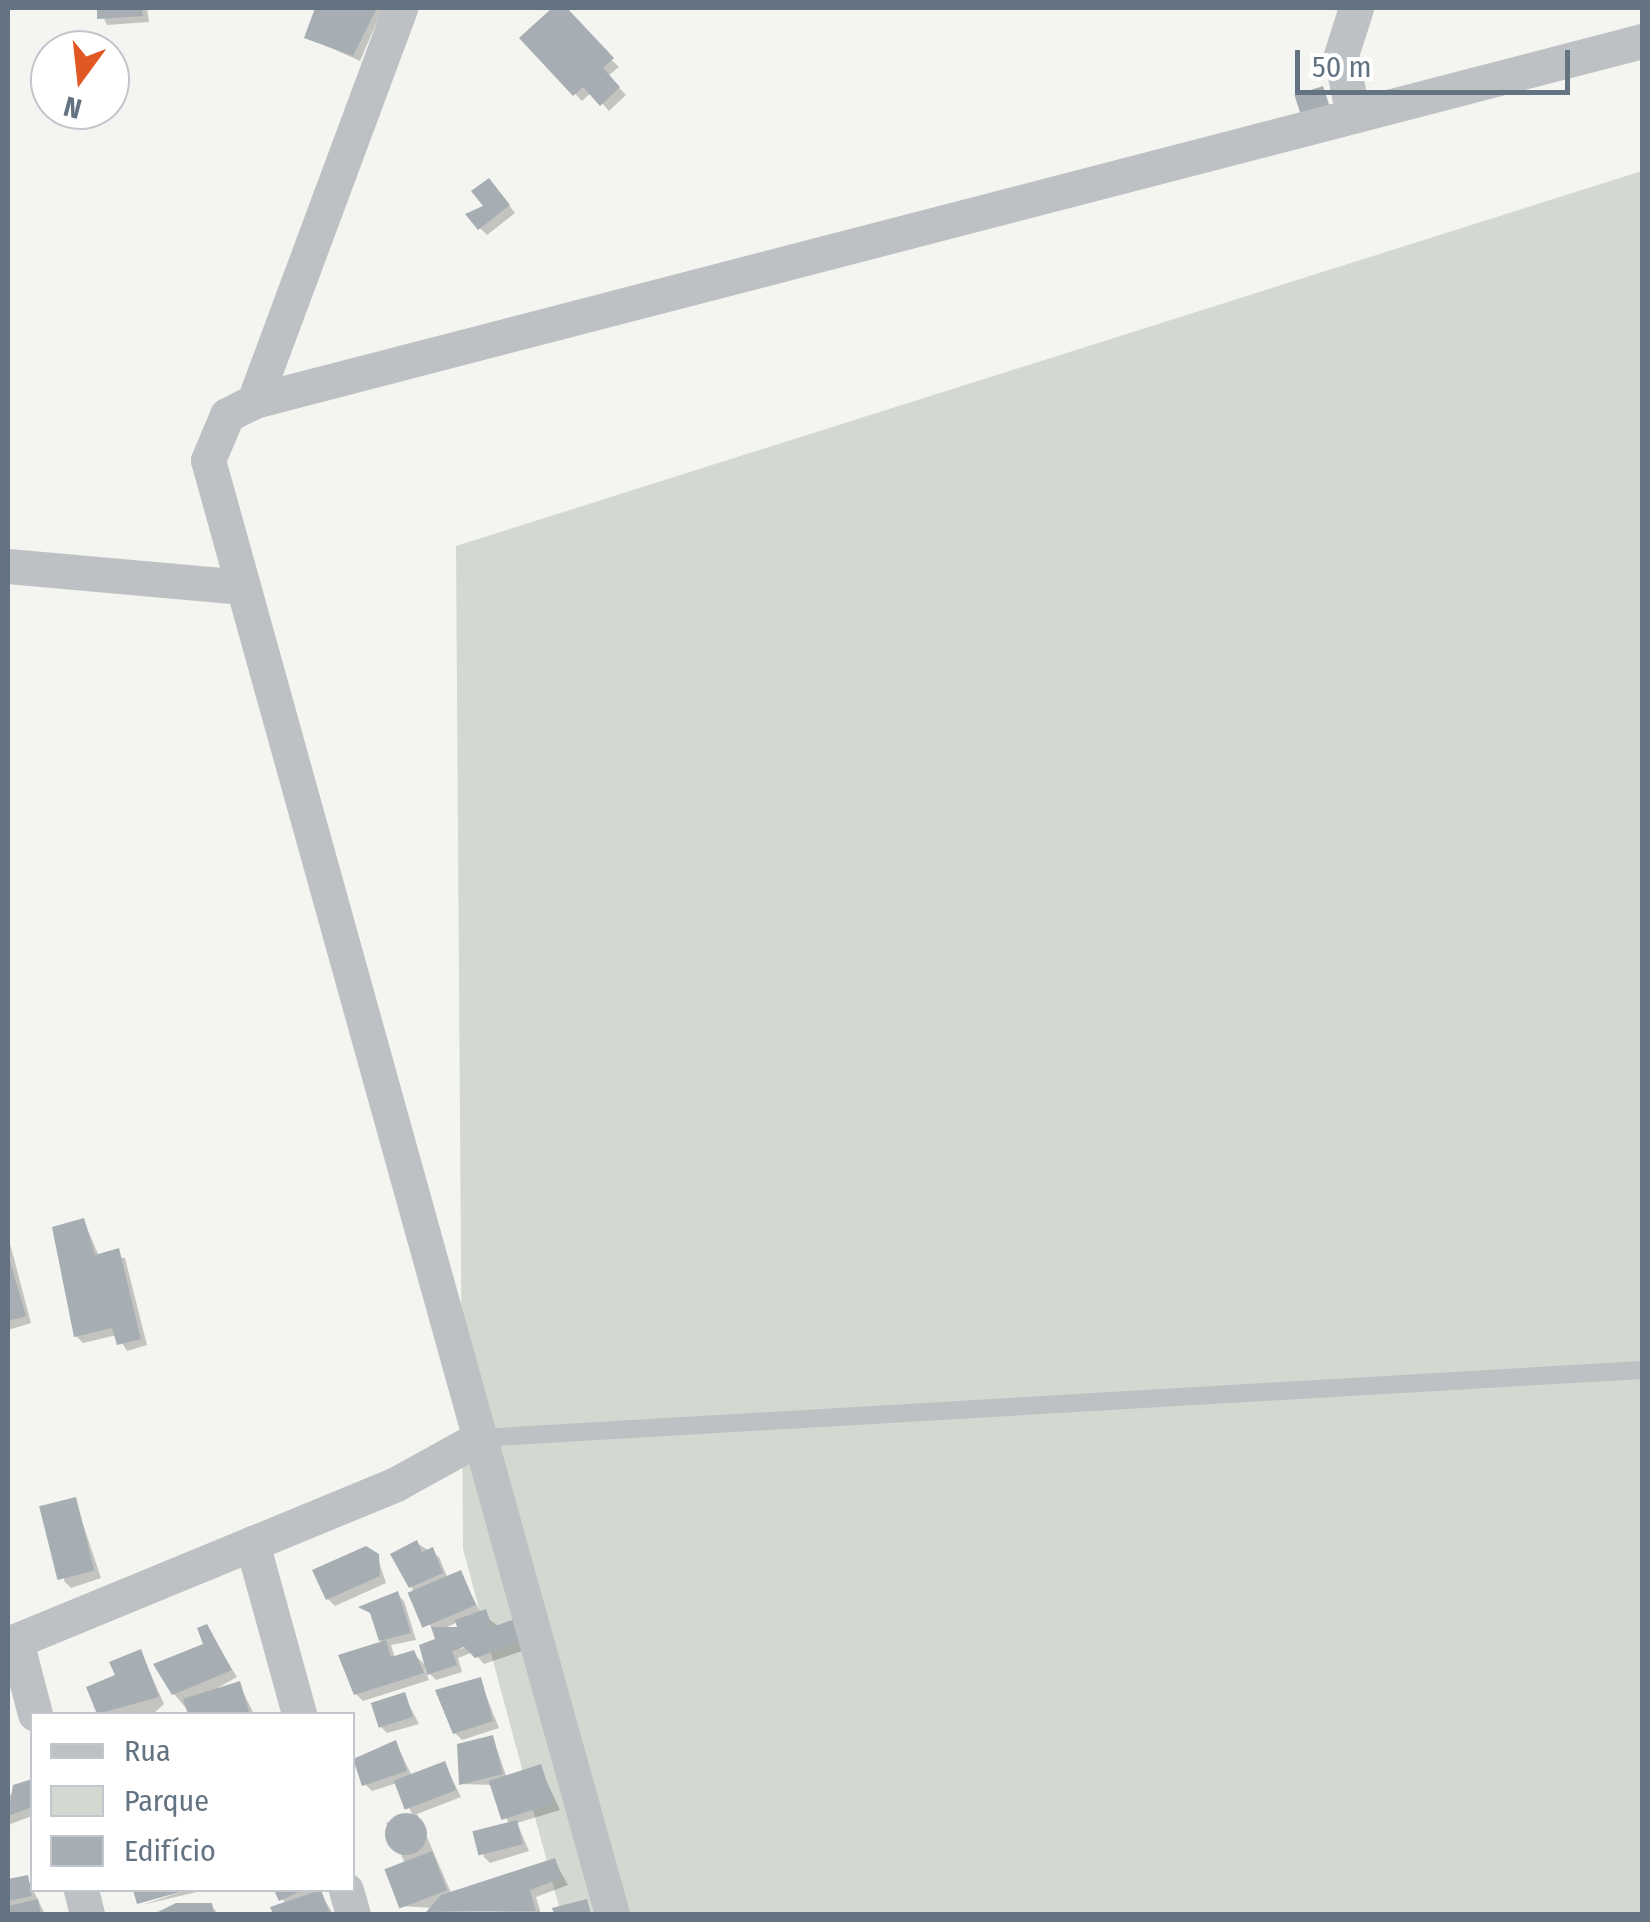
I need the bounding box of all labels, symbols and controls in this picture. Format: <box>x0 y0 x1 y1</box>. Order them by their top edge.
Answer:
north arrow <box>30 30 130 130</box>
scale bar <box>1300 30 1575 92</box>
text: 50 m <box>1312 49 1372 85</box>
text: N <box>60 89 85 126</box>
legend <box>30 1712 355 1892</box>
text: Rua <box>124 1733 171 1769</box>
text: Parque <box>124 1783 209 1819</box>
text: Edifício <box>124 1833 216 1869</box>

